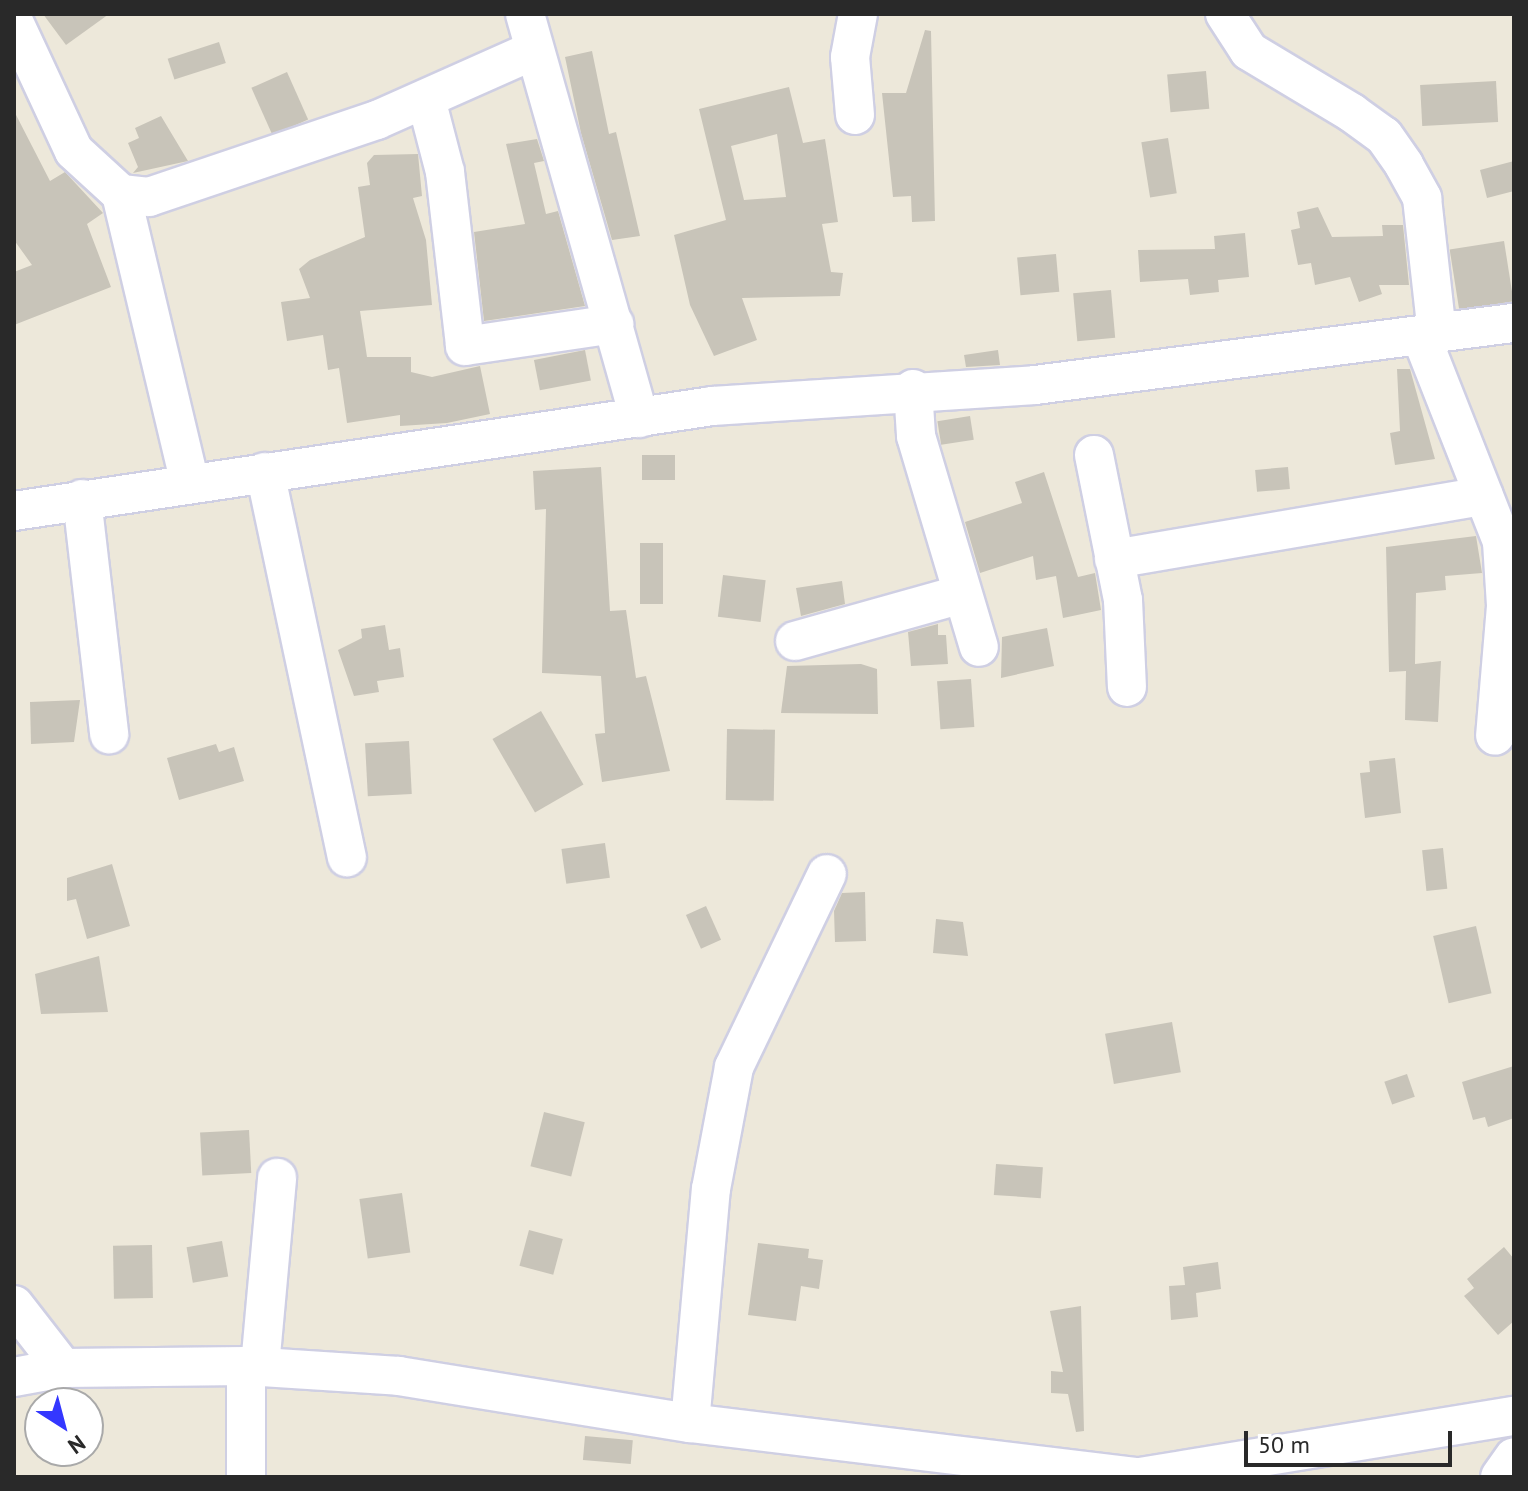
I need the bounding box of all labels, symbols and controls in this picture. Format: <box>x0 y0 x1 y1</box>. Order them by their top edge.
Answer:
north arrow <box>24 1387 104 1467</box>
scale bar <box>1248 1415 1456 1465</box>
text: N <box>63 1429 91 1460</box>
text: 50 m <box>1258 1429 1310 1460</box>

